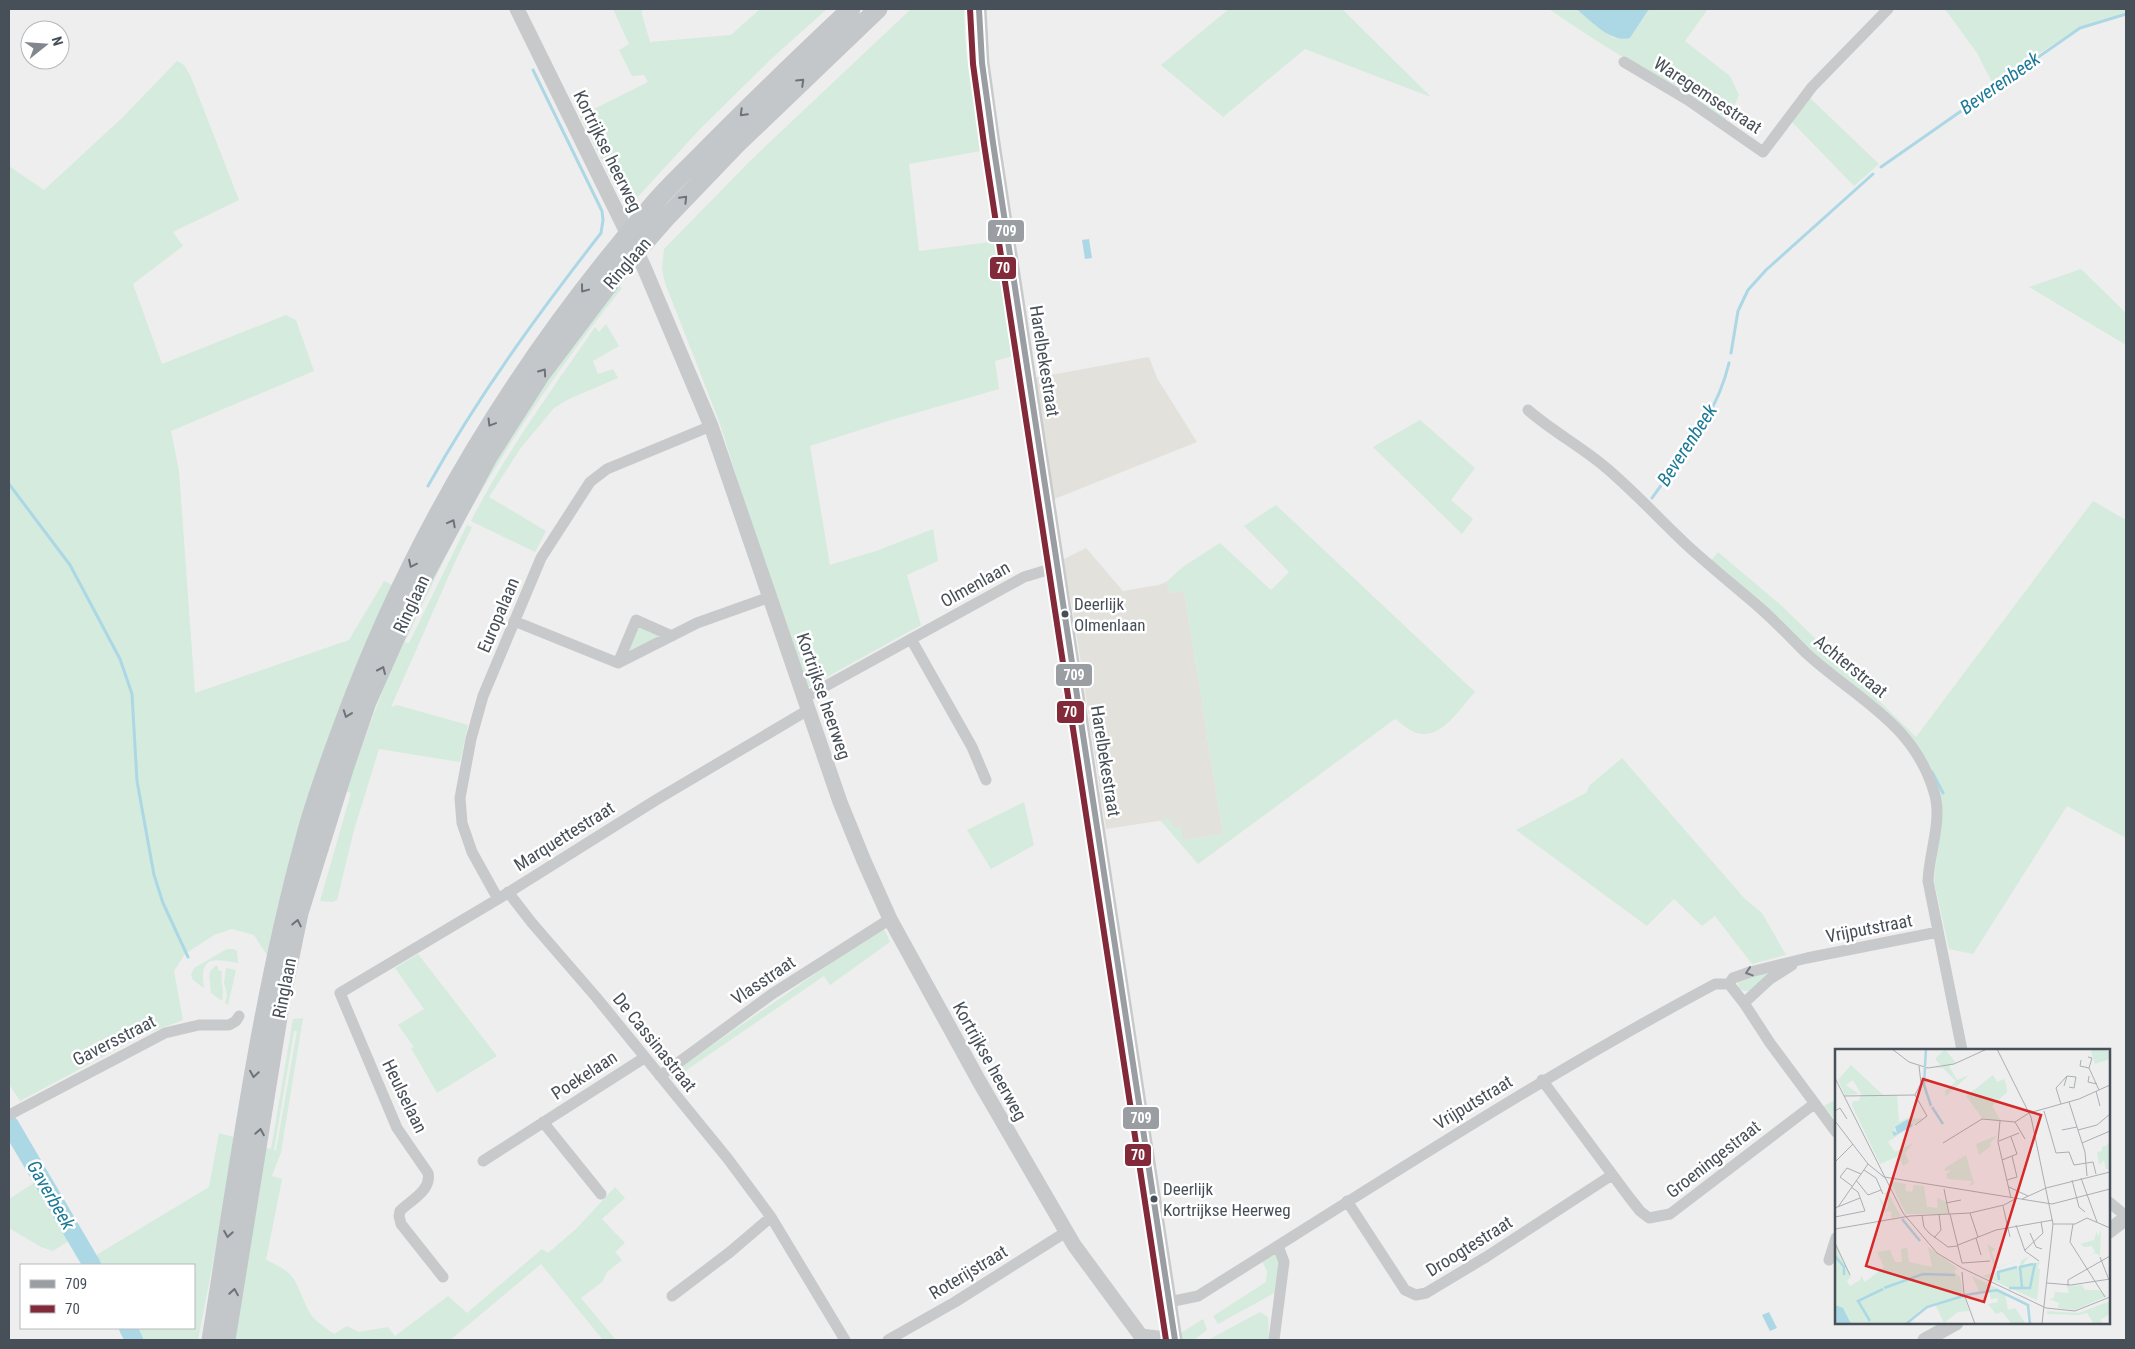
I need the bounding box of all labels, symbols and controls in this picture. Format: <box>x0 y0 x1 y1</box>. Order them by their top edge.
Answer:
north arrow <box>20 20 70 70</box>
text: N <box>49 35 66 48</box>
water label: Beverenbeek <box>1955 47 2045 119</box>
street label: Waregemsestraat <box>1650 52 1766 138</box>
one-way arrow <box>795 79 804 88</box>
street label: Kortrijkse heerweg <box>569 87 647 215</box>
one-way arrow <box>739 107 748 116</box>
one-way arrow <box>678 196 687 205</box>
line badge: 709 <box>987 219 1025 243</box>
text: 709 <box>995 223 1017 239</box>
street label: Ringlaan <box>599 233 655 293</box>
line badge: 70 <box>989 256 1017 280</box>
text: 70 <box>996 260 1010 276</box>
one-way arrow <box>581 283 589 292</box>
street label: Harelbekestraat <box>1026 304 1064 418</box>
one-way arrow <box>537 368 546 377</box>
water label: Beverenbeek <box>1652 399 1722 490</box>
one-way arrow <box>487 417 497 426</box>
one-way arrow <box>446 519 456 528</box>
street label: Olmenlaan <box>937 556 1013 612</box>
one-way arrow <box>408 559 418 568</box>
street label: Ringlaan <box>389 572 433 636</box>
street label: Europalaan <box>473 574 523 656</box>
place label: Deerlijk Olmenlaan <box>1074 594 1146 635</box>
marker: Deerlijk Olmenlaan <box>1060 609 1070 619</box>
street label: Kortrijkse heerweg <box>792 630 856 762</box>
street label: Achterstraat <box>1810 630 1892 702</box>
line badge: 709 <box>1055 663 1093 687</box>
one-way arrow <box>375 666 386 675</box>
text: 709 <box>1063 667 1085 683</box>
line badge: 70 <box>1056 700 1085 724</box>
text: 70 <box>1063 704 1077 720</box>
street label: Harelbekestraat <box>1087 704 1125 818</box>
one-way arrow <box>343 709 353 717</box>
street label: Marquettestraat <box>510 797 618 875</box>
street label: Vrijputstraat <box>1824 909 1914 947</box>
one-way arrow <box>291 919 302 928</box>
street label: Vlasstraat <box>727 951 799 1009</box>
street label: Ringlaan <box>268 956 300 1020</box>
one-way arrow <box>1746 967 1754 977</box>
street label: De Cassinastraat <box>609 988 701 1096</box>
street label: Kortrijkse heerweg <box>949 998 1031 1124</box>
street label: Gaversstraat <box>69 1010 159 1070</box>
street label: Poekelaan <box>547 1046 621 1104</box>
inset map <box>1835 1049 2110 1324</box>
street label: Heulselaan <box>378 1056 432 1136</box>
one-way arrow <box>250 1070 260 1078</box>
street label: Vrijputstraat <box>1430 1070 1516 1134</box>
line badge: 709 <box>1122 1106 1160 1130</box>
text: 709 <box>1130 1110 1152 1126</box>
street label: Groeningestraat <box>1662 1116 1764 1202</box>
one-way arrow <box>255 1127 265 1136</box>
line badge: 70 <box>1124 1143 1152 1167</box>
text: 70 <box>1131 1147 1145 1163</box>
water label: Gaverbeek <box>22 1156 80 1234</box>
place label: Deerlijk Kortrijkse Heerweg <box>1163 1179 1291 1220</box>
marker: Deerlijk Kortrijkse Heerweg <box>1149 1194 1159 1204</box>
street label: Droogtestraat <box>1422 1211 1516 1281</box>
one-way arrow <box>223 1231 234 1239</box>
street label: Roterijstraat <box>925 1241 1011 1303</box>
legend <box>20 1264 195 1329</box>
text: 709 <box>65 1275 87 1293</box>
one-way arrow <box>228 1288 238 1296</box>
text: 70 <box>65 1300 80 1318</box>

